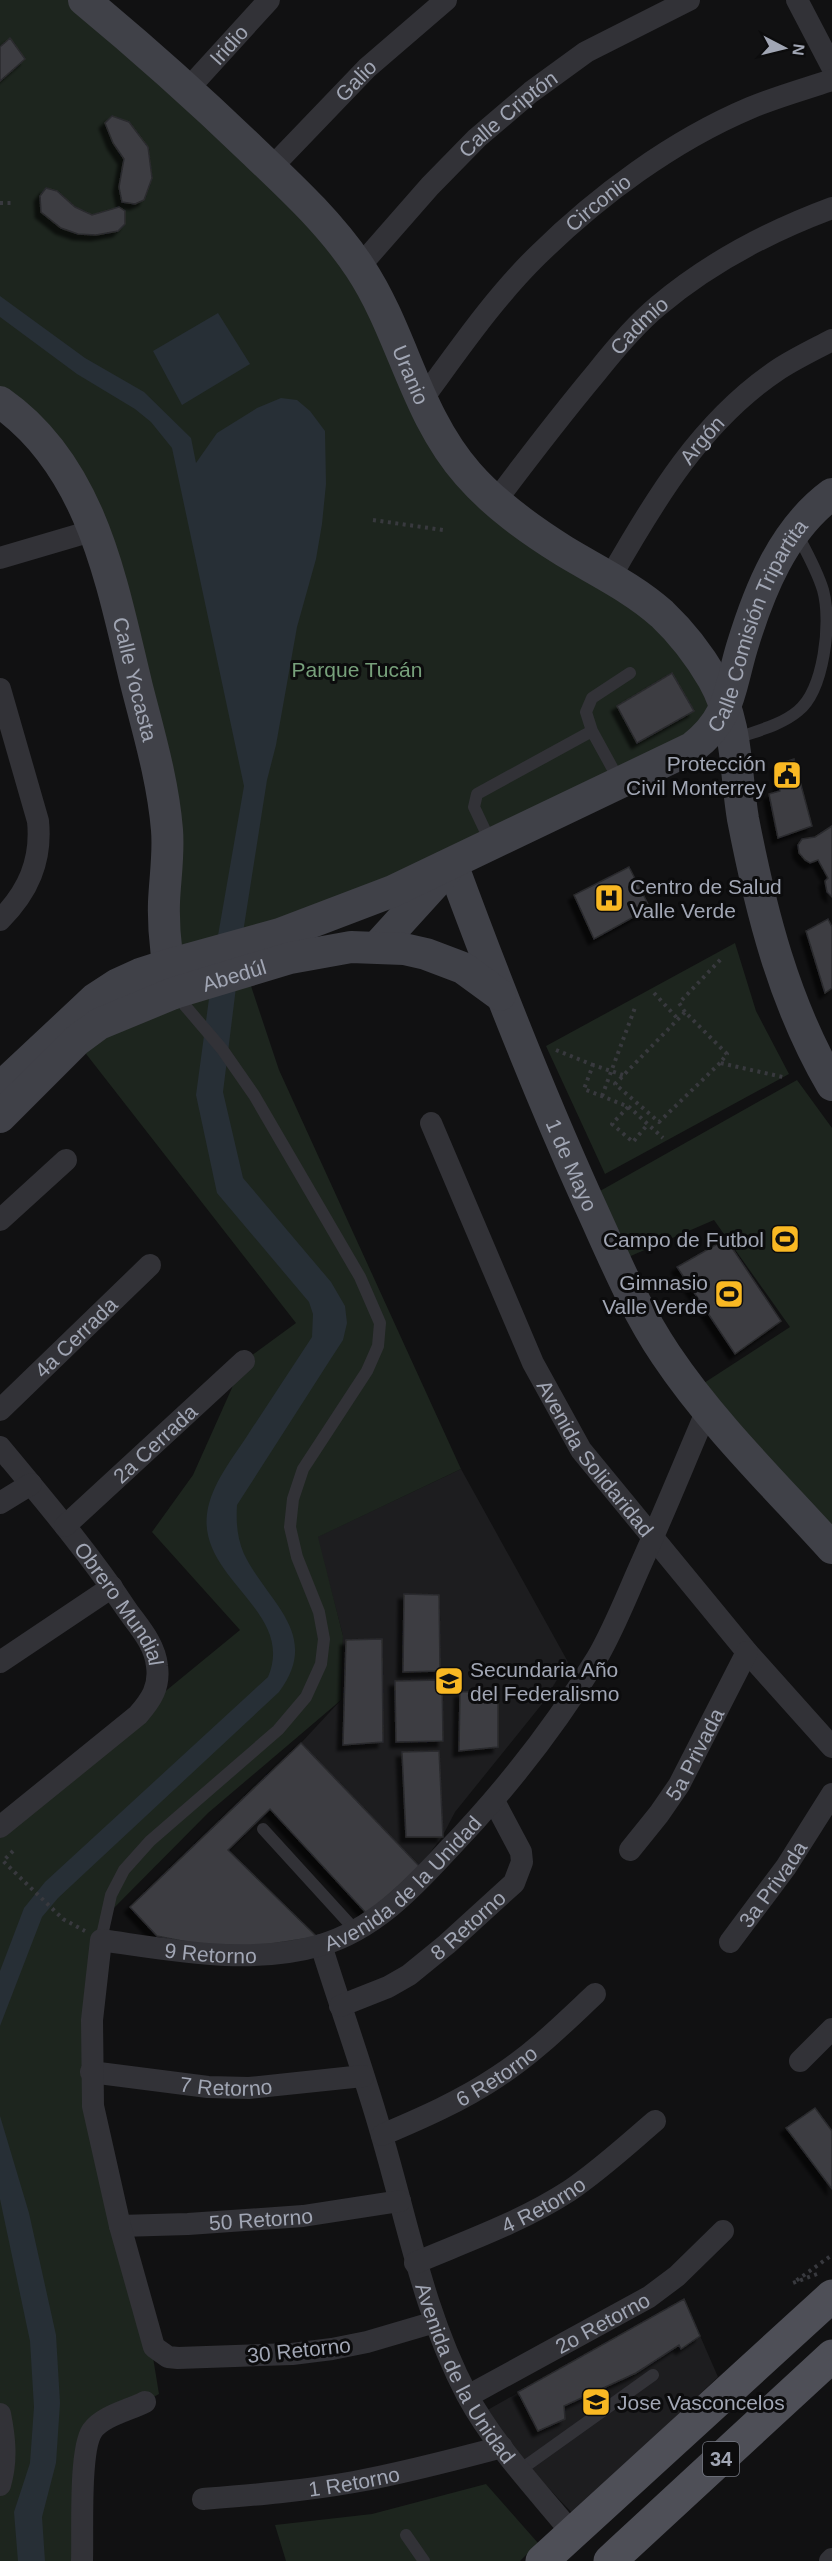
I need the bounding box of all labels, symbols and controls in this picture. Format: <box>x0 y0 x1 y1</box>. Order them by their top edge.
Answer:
north arrow <box>754 18 814 78</box>
street label: Iridio <box>205 20 252 69</box>
text: N <box>789 43 808 57</box>
street label: Galio <box>330 54 380 106</box>
street label: Calle Criptón <box>454 66 561 162</box>
street label: Circonio <box>560 169 635 236</box>
street label: Cadmio <box>605 291 672 359</box>
street label: Uranio <box>389 342 434 408</box>
street label: Argón <box>675 411 728 468</box>
street label: Calle Comisión Tripartita <box>702 514 812 736</box>
street label: Calle Yocasta <box>109 615 162 744</box>
park label: Parque Tucán <box>292 658 422 681</box>
place label: Protección Civil Monterrey <box>626 752 766 799</box>
public building icon: Protección Civil Monterrey <box>771 759 803 791</box>
place label: Centro de Salud Valle Verde <box>630 875 782 922</box>
hospital icon: Centro de Salud Valle Verde <box>593 882 625 914</box>
street label: Abedúl <box>199 954 269 995</box>
street label: 1 de Mayo <box>542 1115 602 1214</box>
sports icon: Campo de Futbol <box>769 1223 801 1255</box>
place label: Campo de Futbol <box>603 1228 764 1251</box>
place label: Gimnasio Valle Verde <box>602 1271 708 1318</box>
sports icon: Gimnasio Valle Verde <box>713 1278 745 1310</box>
street label: 4a Cerrada <box>30 1292 122 1382</box>
street label: Avenida Solidaridad <box>533 1376 659 1541</box>
street label: 2a Cerrada <box>108 1399 201 1487</box>
street label: Obrero Mundial <box>70 1537 168 1667</box>
place label: Secundaria Año del Federalismo <box>470 1658 619 1705</box>
school or university icon: Secundaria Año del Federalismo <box>433 1665 465 1697</box>
street label: 5a Privada <box>661 1704 728 1804</box>
street label: Avenida de la Unidad <box>321 1811 486 1955</box>
street label: 3a Privada <box>734 1836 811 1931</box>
street label: 8 Retorno <box>426 1885 510 1964</box>
street label: 9 Retorno <box>163 1938 257 1967</box>
street label: 6 Retorno <box>452 2041 541 2111</box>
street label: 7 Retorno <box>179 2072 273 2099</box>
street label: 4 Retorno <box>498 2172 590 2237</box>
street label: 50 Retorno <box>208 2203 314 2234</box>
street label: Avenida de la Unidad <box>412 2280 520 2467</box>
street label: 2o Retorno <box>551 2288 653 2358</box>
street label: 30 Retorno <box>246 2333 352 2367</box>
school or university icon: Jose Vasconcelos <box>580 2386 612 2418</box>
place label: Jose Vasconcelos <box>617 2391 785 2414</box>
road number: 34 <box>703 2442 739 2476</box>
street label: 1 Retorno <box>307 2462 402 2500</box>

